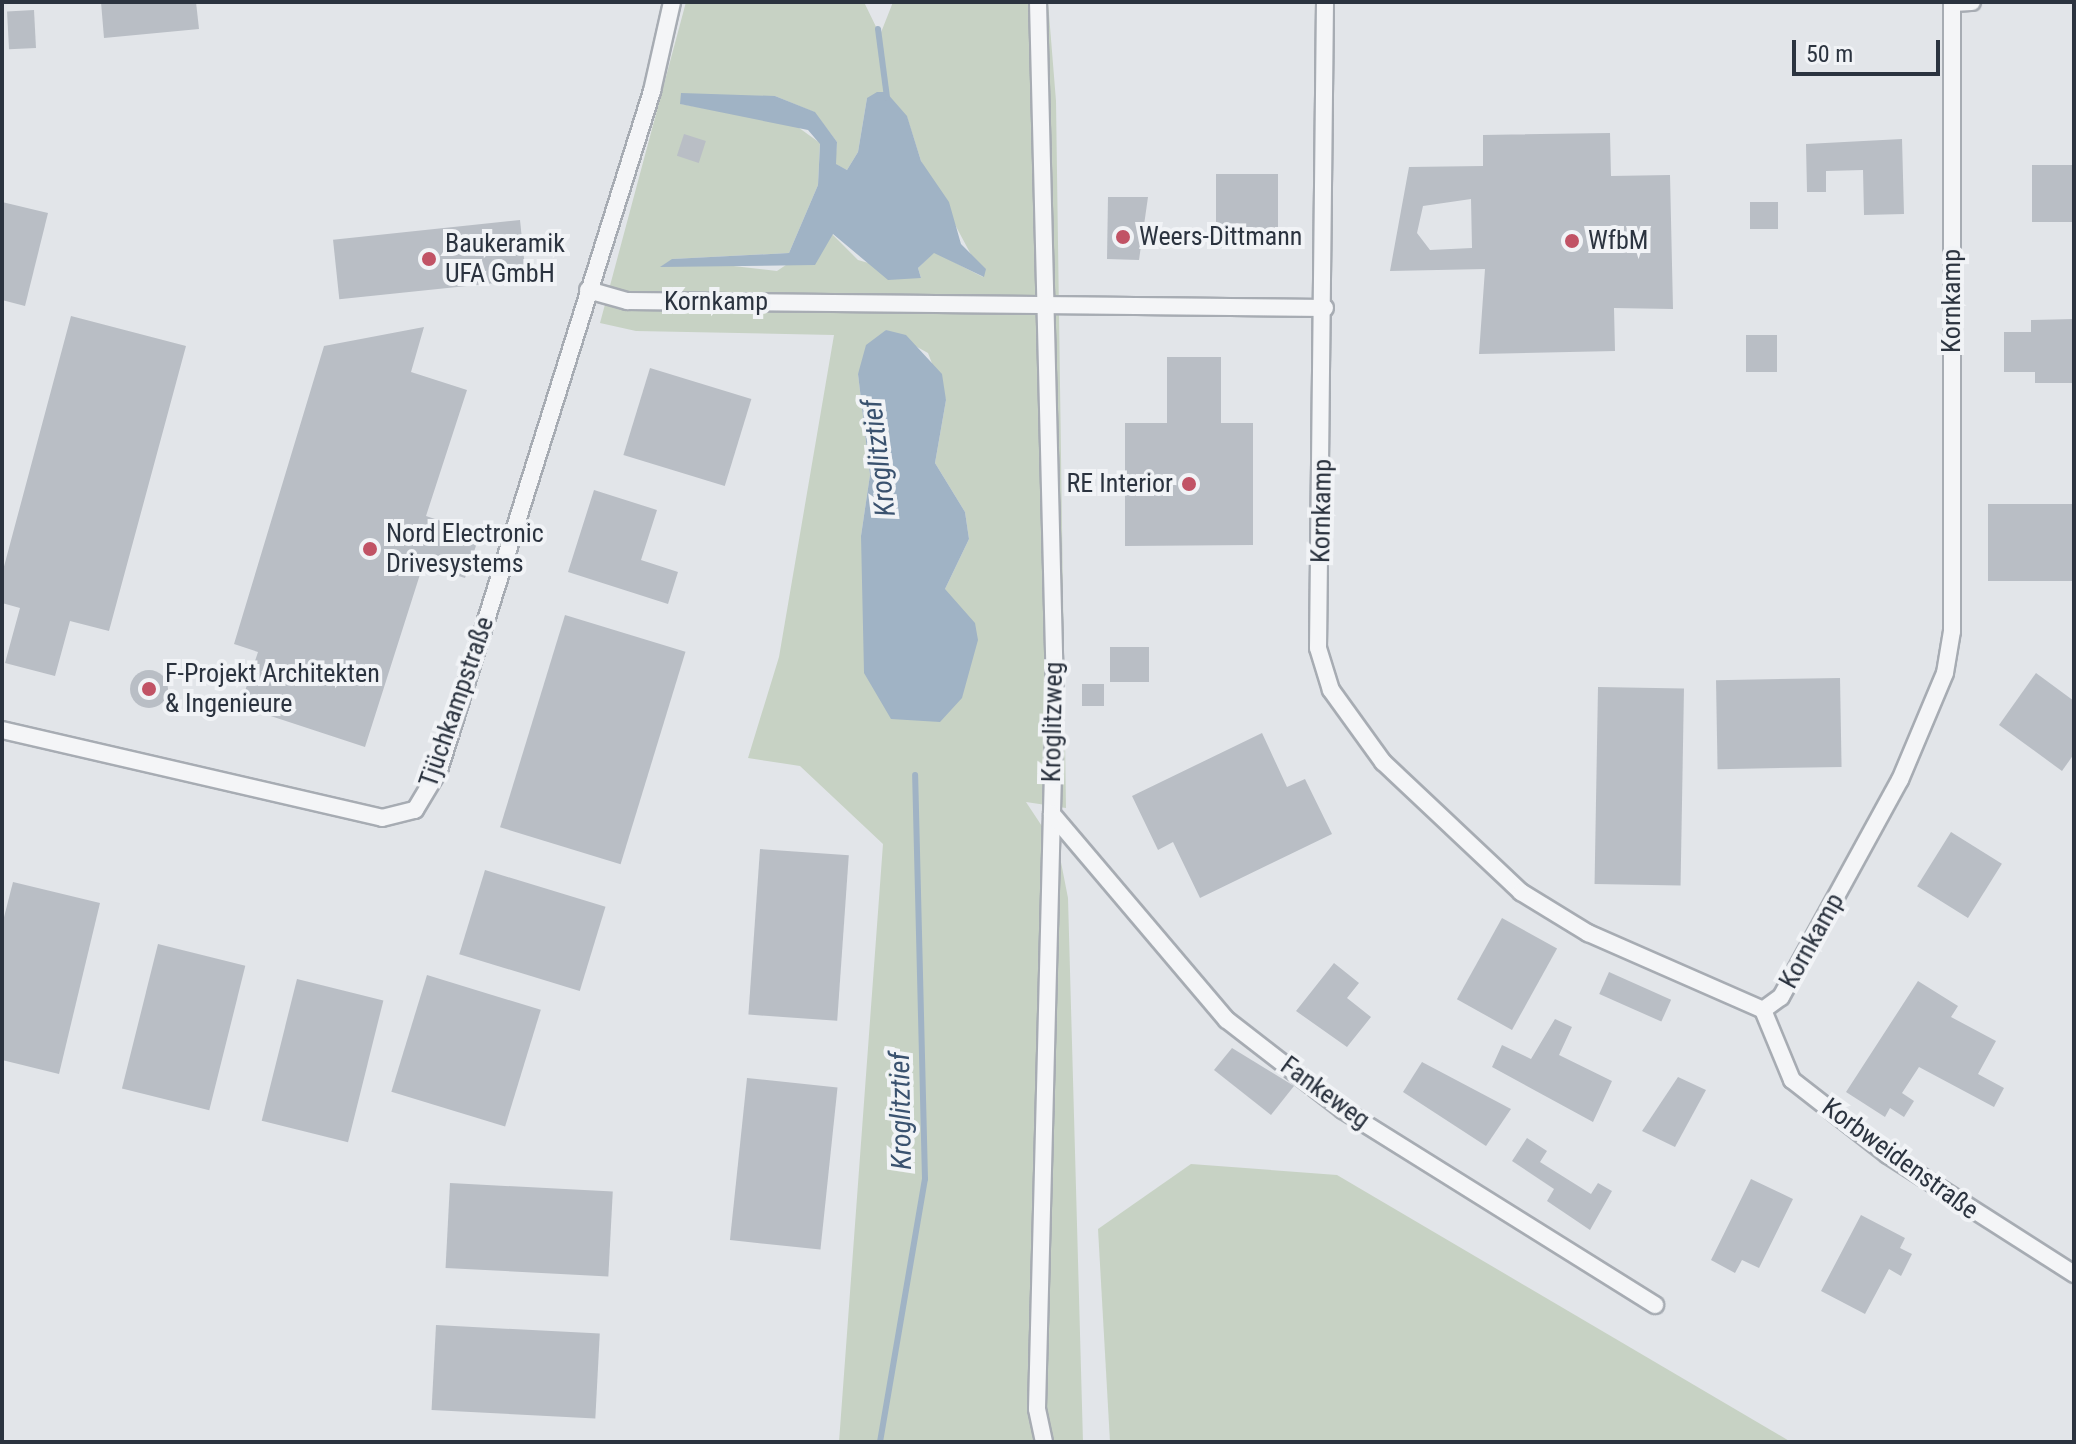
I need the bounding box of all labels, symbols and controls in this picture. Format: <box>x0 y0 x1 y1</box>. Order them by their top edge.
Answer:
scale bar <box>1796 24 1944 74</box>
text: 50 m <box>1806 40 1853 68</box>
place label: Weers-Dittmann <box>1139 221 1302 253</box>
place label: WfbM <box>1588 225 1648 257</box>
place label: Baukeramik UFA GmbH <box>445 228 565 290</box>
marker: Weers-Dittmann <box>1114 228 1132 246</box>
marker: WfbM <box>1563 232 1581 250</box>
street label: Kornkamp <box>1936 249 1968 353</box>
marker: Baukeramik UFA GmbH <box>420 250 438 268</box>
street label: Kornkamp <box>664 286 768 318</box>
water label: Kroglitztief <box>855 397 903 519</box>
street label: Kornkamp <box>1305 459 1339 563</box>
place label: RE Interior <box>1066 468 1173 500</box>
marker: RE Interior <box>1180 475 1198 493</box>
place label: Nord Electronic Drivesystems <box>386 518 544 580</box>
marker: Nord Electronic Drivesystems <box>361 540 379 558</box>
street label: Tjüchkampstraße <box>413 613 501 791</box>
place label: F-Projekt Architekten & Ingenieure <box>165 658 380 720</box>
street label: Kroglitzweg <box>1036 661 1070 783</box>
marker: F-Projekt Architekten & Ingenieure <box>140 680 158 698</box>
street label: Kornkamp <box>1773 888 1851 994</box>
street label: Fankeweg <box>1274 1050 1376 1136</box>
water label: Kroglitztief <box>883 1052 919 1170</box>
street label: Korbweidenstraße <box>1816 1092 1984 1226</box>

